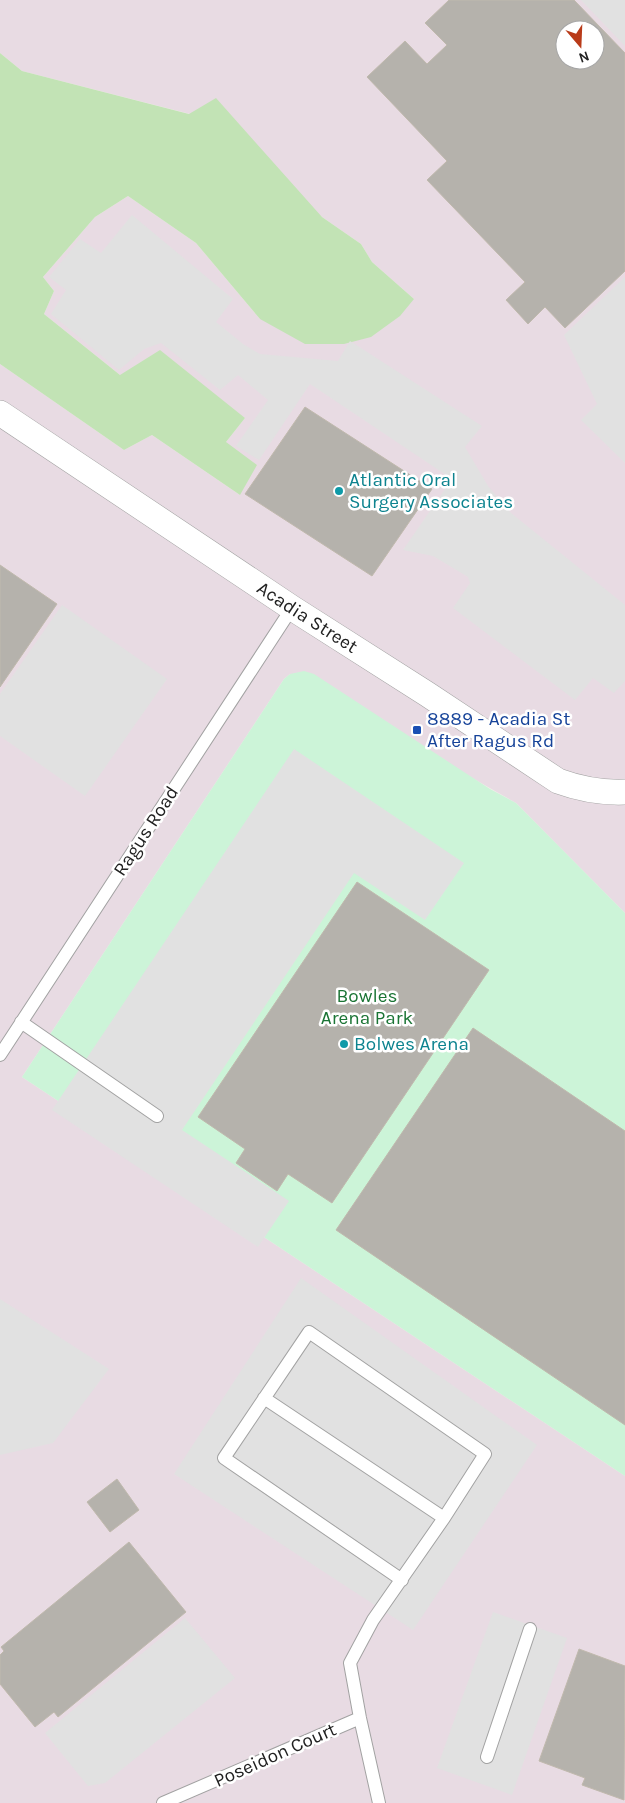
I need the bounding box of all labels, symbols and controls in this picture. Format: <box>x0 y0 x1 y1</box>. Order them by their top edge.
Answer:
north arrow <box>555 20 605 70</box>
text: N <box>577 47 592 66</box>
place label: Atlantic Oral Surgery Associates <box>349 469 513 513</box>
marker: Atlantic Oral Surgery Associates <box>333 485 345 497</box>
street label: Acadia Street <box>253 577 362 658</box>
place label: 8889 - Acadia St After Ragus Rd <box>427 708 570 752</box>
marker: 8889 - Acadia St After Ragus Rd <box>411 724 423 736</box>
street label: Ragus Road <box>109 782 183 880</box>
park label: Bowles Arena Park <box>321 985 414 1029</box>
place label: Bolwes Arena <box>354 1033 469 1055</box>
marker: Bolwes Arena <box>338 1038 350 1050</box>
street label: Poseidon Court <box>210 1718 340 1792</box>

